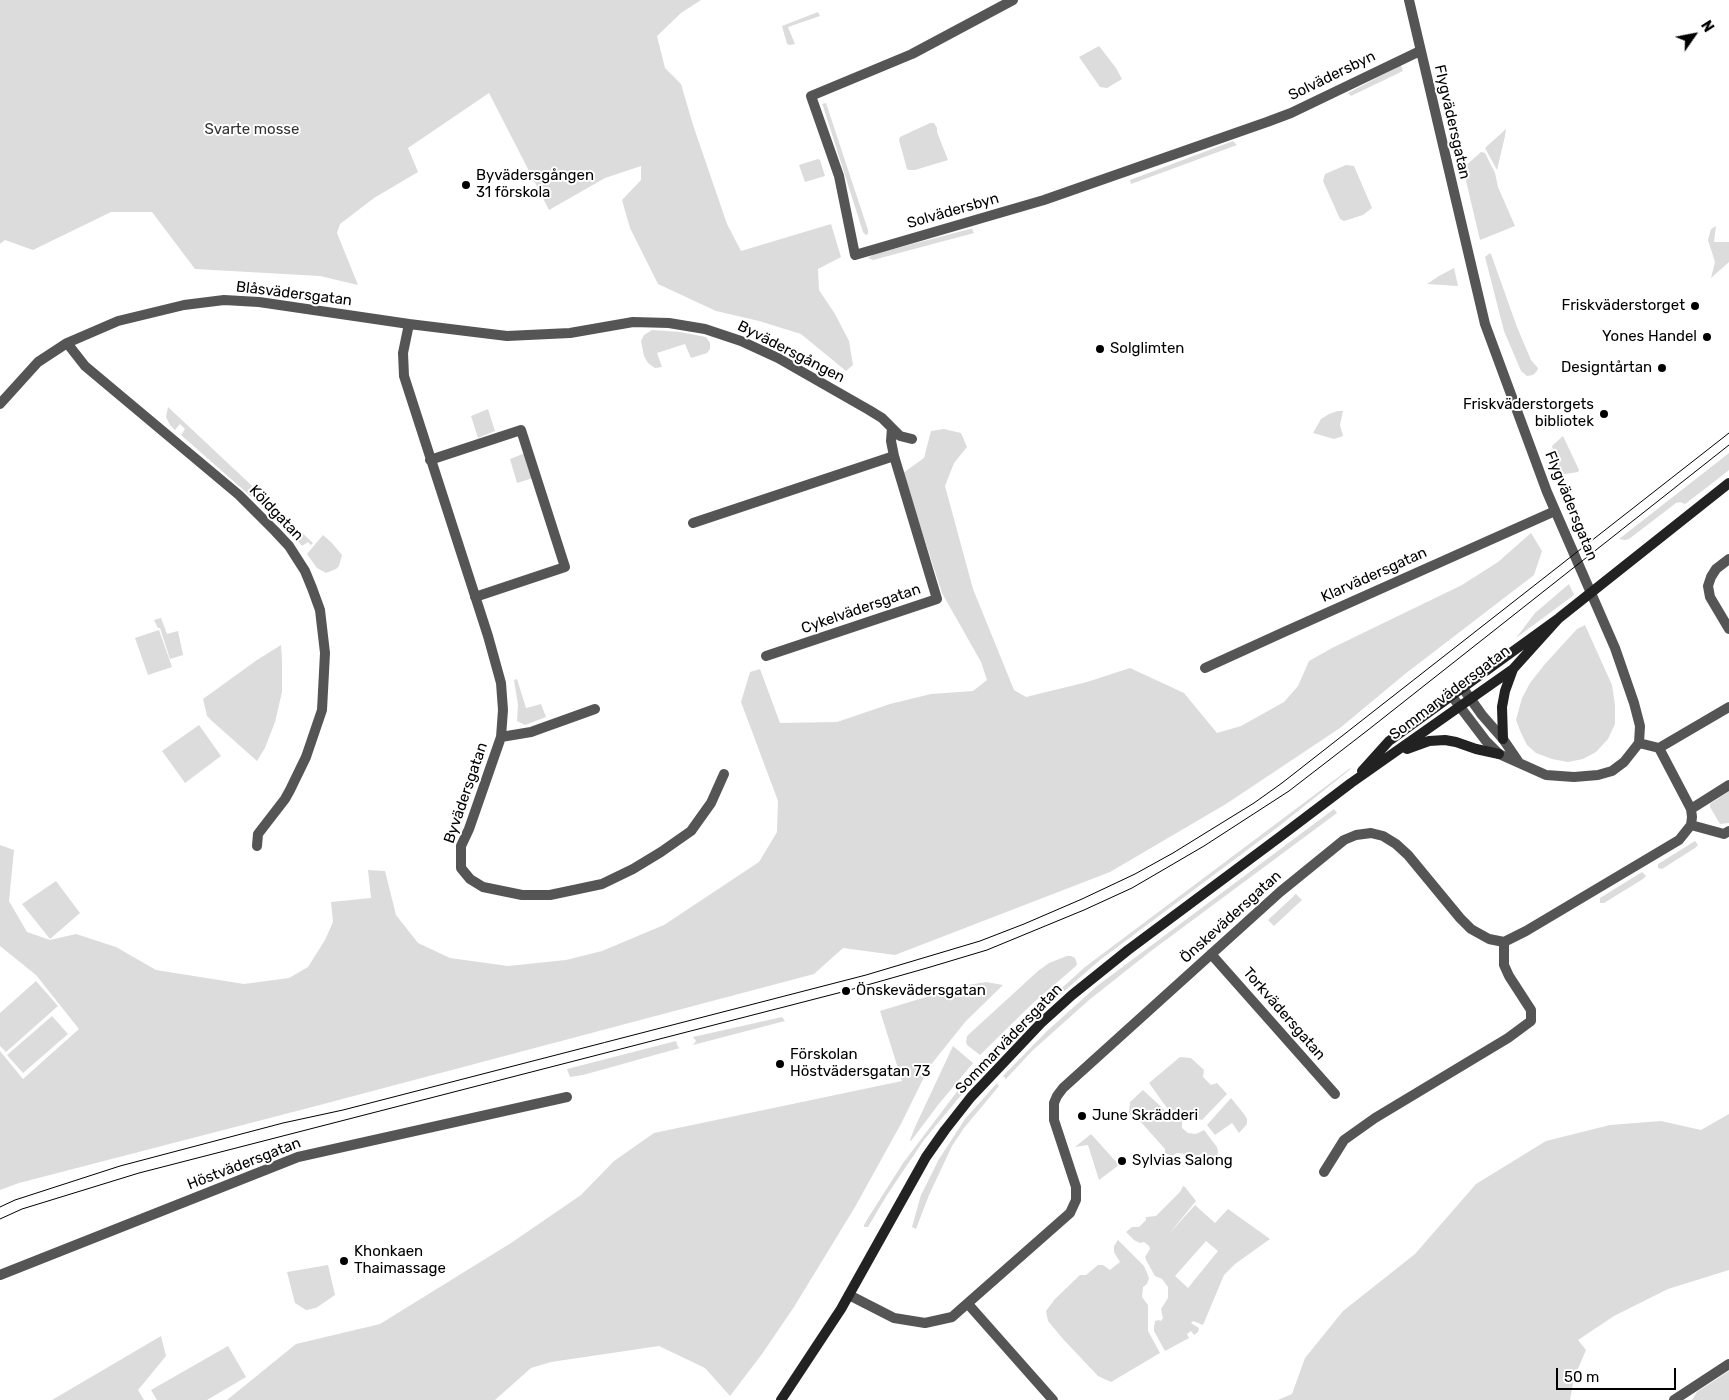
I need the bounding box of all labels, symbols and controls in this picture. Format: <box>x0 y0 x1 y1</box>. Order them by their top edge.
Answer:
north arrow <box>1669 10 1719 60</box>
text: N <box>1697 18 1717 35</box>
street label: Solvädersbyn <box>1286 47 1378 105</box>
street label: Flygvädersgatan <box>1430 63 1474 181</box>
park label: Svarte mosse <box>205 121 299 139</box>
place label: Byvädersgången 31 förskola <box>476 167 594 202</box>
marker: Byvädersgången 31 förskola <box>460 179 472 191</box>
street label: Solvädersbyn <box>905 189 1001 233</box>
street label: Blåsvädersgatan <box>235 278 353 310</box>
place label: Friskväderstorget <box>1562 297 1685 315</box>
marker: Friskväderstorget <box>1689 300 1701 312</box>
street label: Byvädersgången <box>734 317 848 387</box>
place label: Yones Handel <box>1602 328 1697 346</box>
marker: Yones Handel <box>1701 331 1713 343</box>
place label: Solglimten <box>1110 340 1184 358</box>
marker: Solglimten <box>1094 343 1106 355</box>
place label: Designtårtan <box>1561 359 1652 377</box>
marker: Designtårtan <box>1656 362 1668 374</box>
place label: Friskväderstorgets bibliotek <box>1463 396 1594 431</box>
marker: Friskväderstorgets bibliotek <box>1598 408 1610 420</box>
street label: Flygvädersgatan <box>1541 449 1601 563</box>
street label: Köldgatan <box>245 482 307 544</box>
street label: Klarvädersgatan <box>1318 544 1430 606</box>
street label: Cykelvädersgatan <box>799 580 923 638</box>
street label: Sommarvädersgatan <box>1386 642 1514 744</box>
street label: Byvädersgatan <box>440 740 492 846</box>
street label: Önskevädersgatan <box>1177 867 1285 967</box>
street label: Torkvädersgatan <box>1239 964 1329 1064</box>
street label: Sommarvädersgatan <box>952 980 1066 1098</box>
place label: Önskevädersgatan <box>856 982 986 1000</box>
marker: Önskevädersgatan <box>840 985 852 997</box>
place label: Förskolan Höstvädersgatan 73 <box>790 1046 931 1081</box>
marker: Förskolan Höstvädersgatan 73 <box>774 1058 786 1070</box>
place label: June Skrädderi <box>1092 1107 1198 1125</box>
marker: June Skrädderi <box>1076 1110 1088 1122</box>
street label: Höstvädersgatan <box>185 1134 303 1194</box>
place label: Sylvias Salong <box>1132 1152 1233 1170</box>
marker: Sylvias Salong <box>1116 1155 1128 1167</box>
place label: Khonkaen Thaimassage <box>354 1243 446 1278</box>
marker: Khonkaen Thaimassage <box>338 1255 350 1267</box>
scale bar <box>1559 1358 1679 1390</box>
text: 50 m <box>1564 1368 1599 1386</box>

